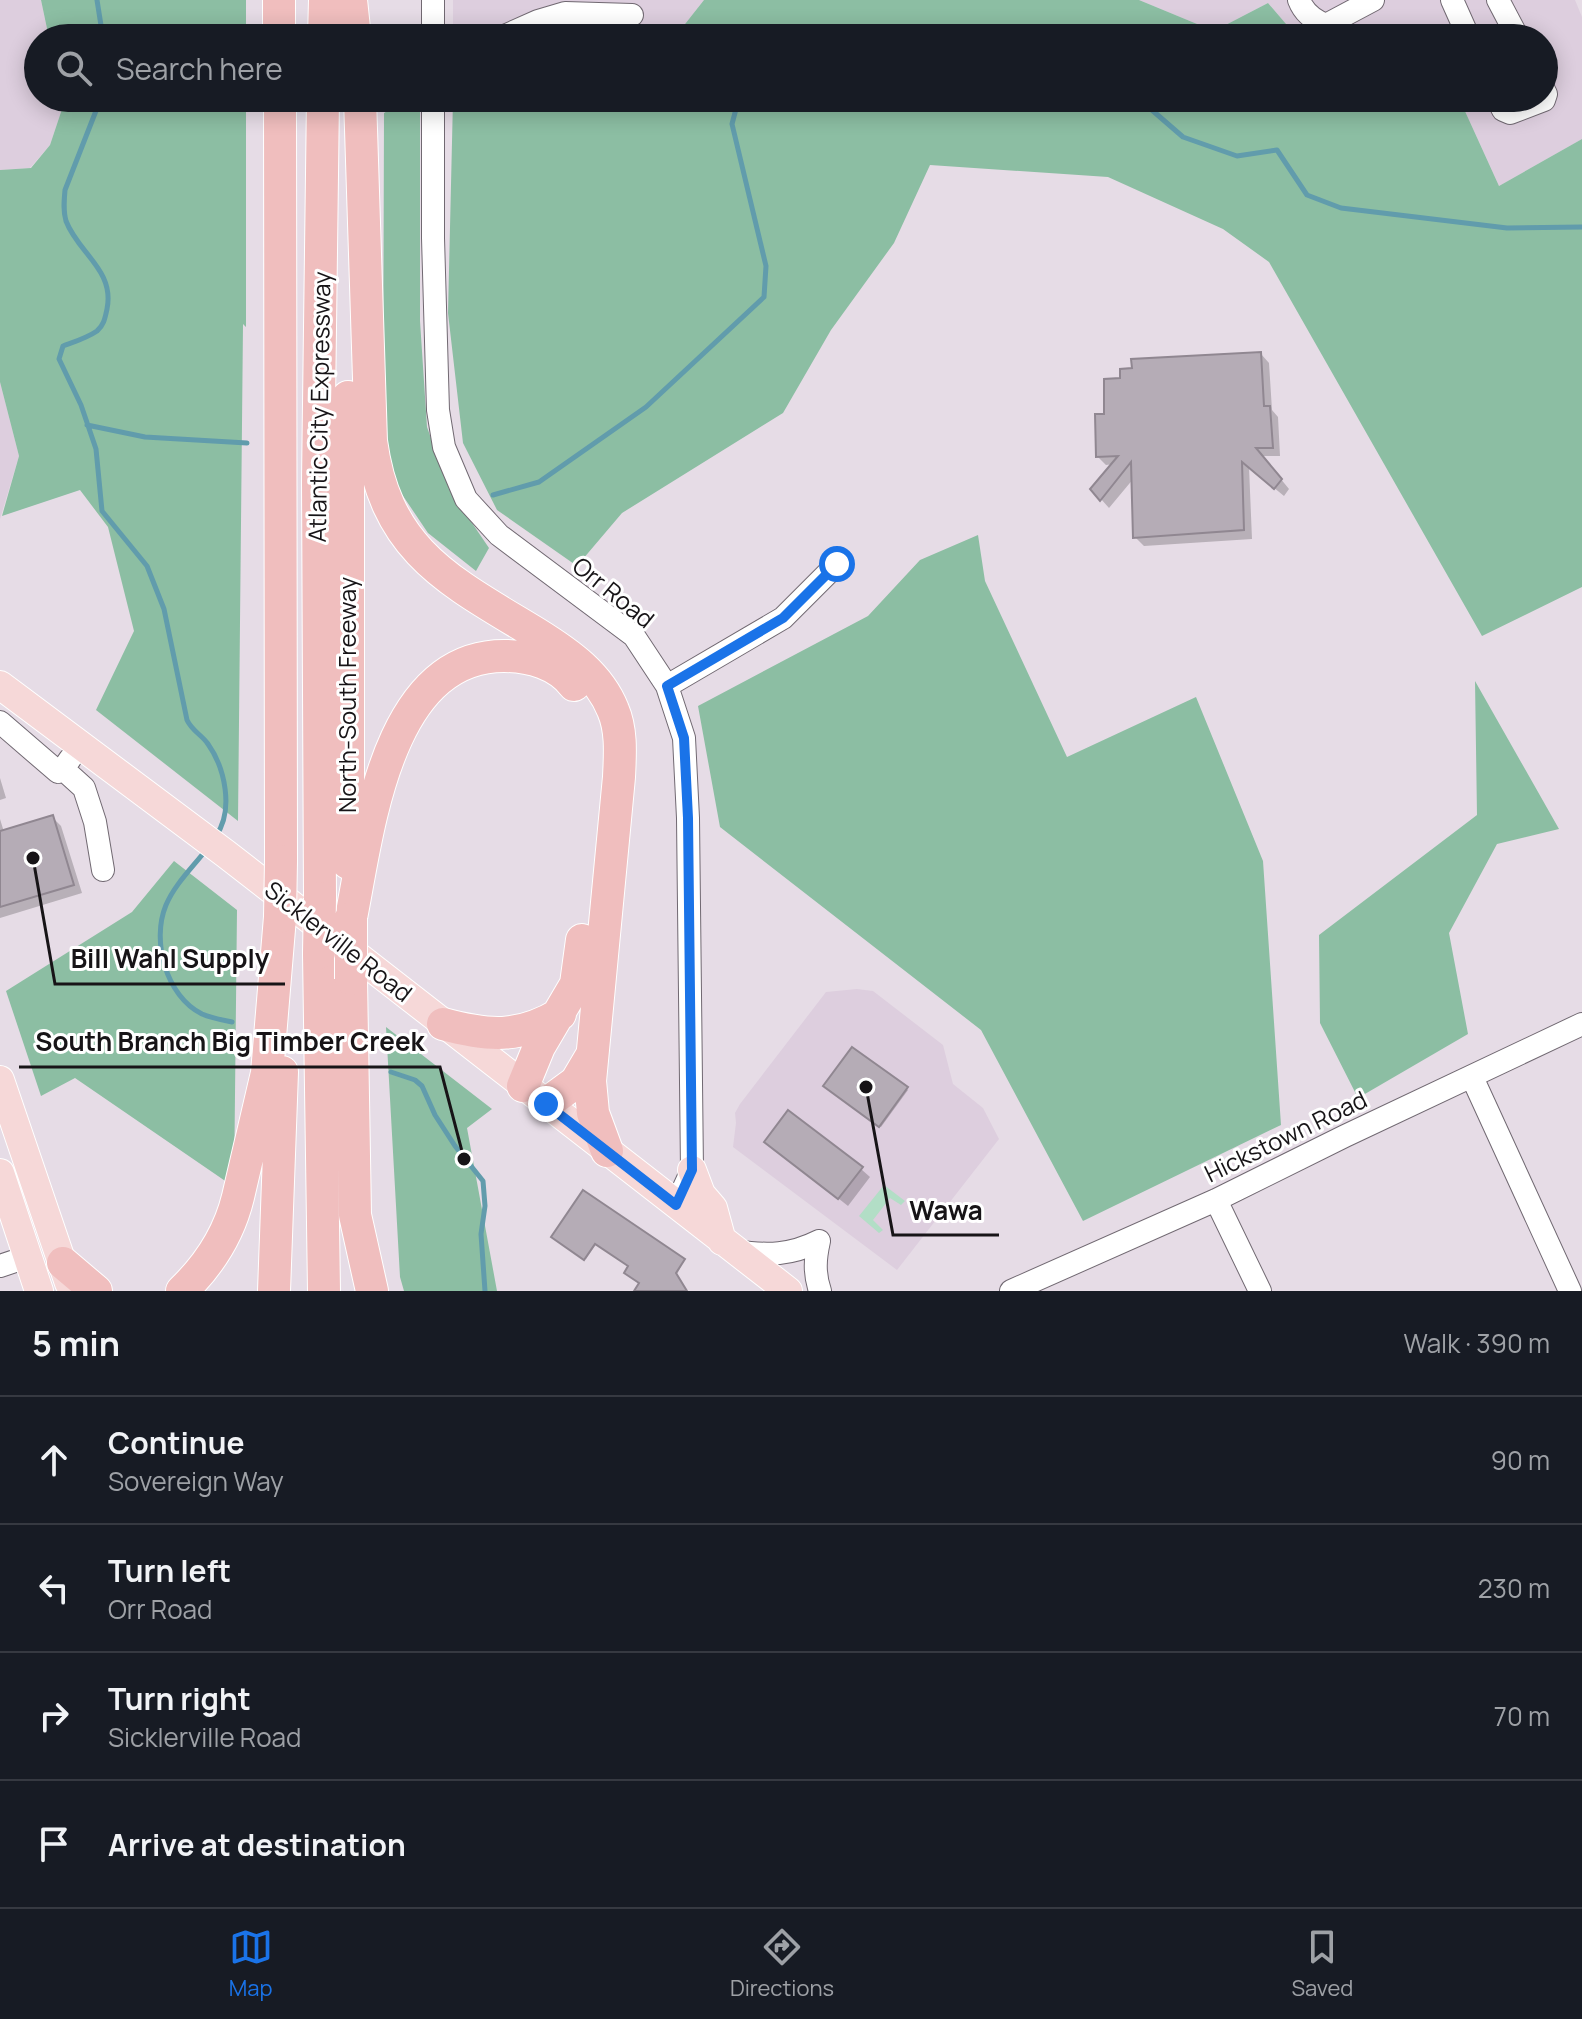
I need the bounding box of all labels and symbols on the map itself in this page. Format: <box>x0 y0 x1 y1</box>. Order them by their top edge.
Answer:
street label: Atlantic City Expressway <box>300 271 337 543</box>
route start <box>819 546 855 582</box>
street label: Orr Road <box>566 549 662 635</box>
street label: North-South Freeway <box>330 577 363 813</box>
street label: Sicklerville Road <box>258 873 419 1009</box>
callout: Bill Wahl Supply <box>55 934 285 984</box>
text: Bill Wahl Supply <box>71 940 270 976</box>
callout: South Branch Big Timber Creek <box>19 1017 440 1067</box>
text: South Branch Big Timber Creek <box>35 1023 426 1059</box>
street label: Hickstown Road <box>1199 1082 1372 1189</box>
route end <box>528 1086 564 1122</box>
callout: Wawa <box>893 1185 999 1235</box>
text: Wawa <box>909 1192 983 1228</box>

